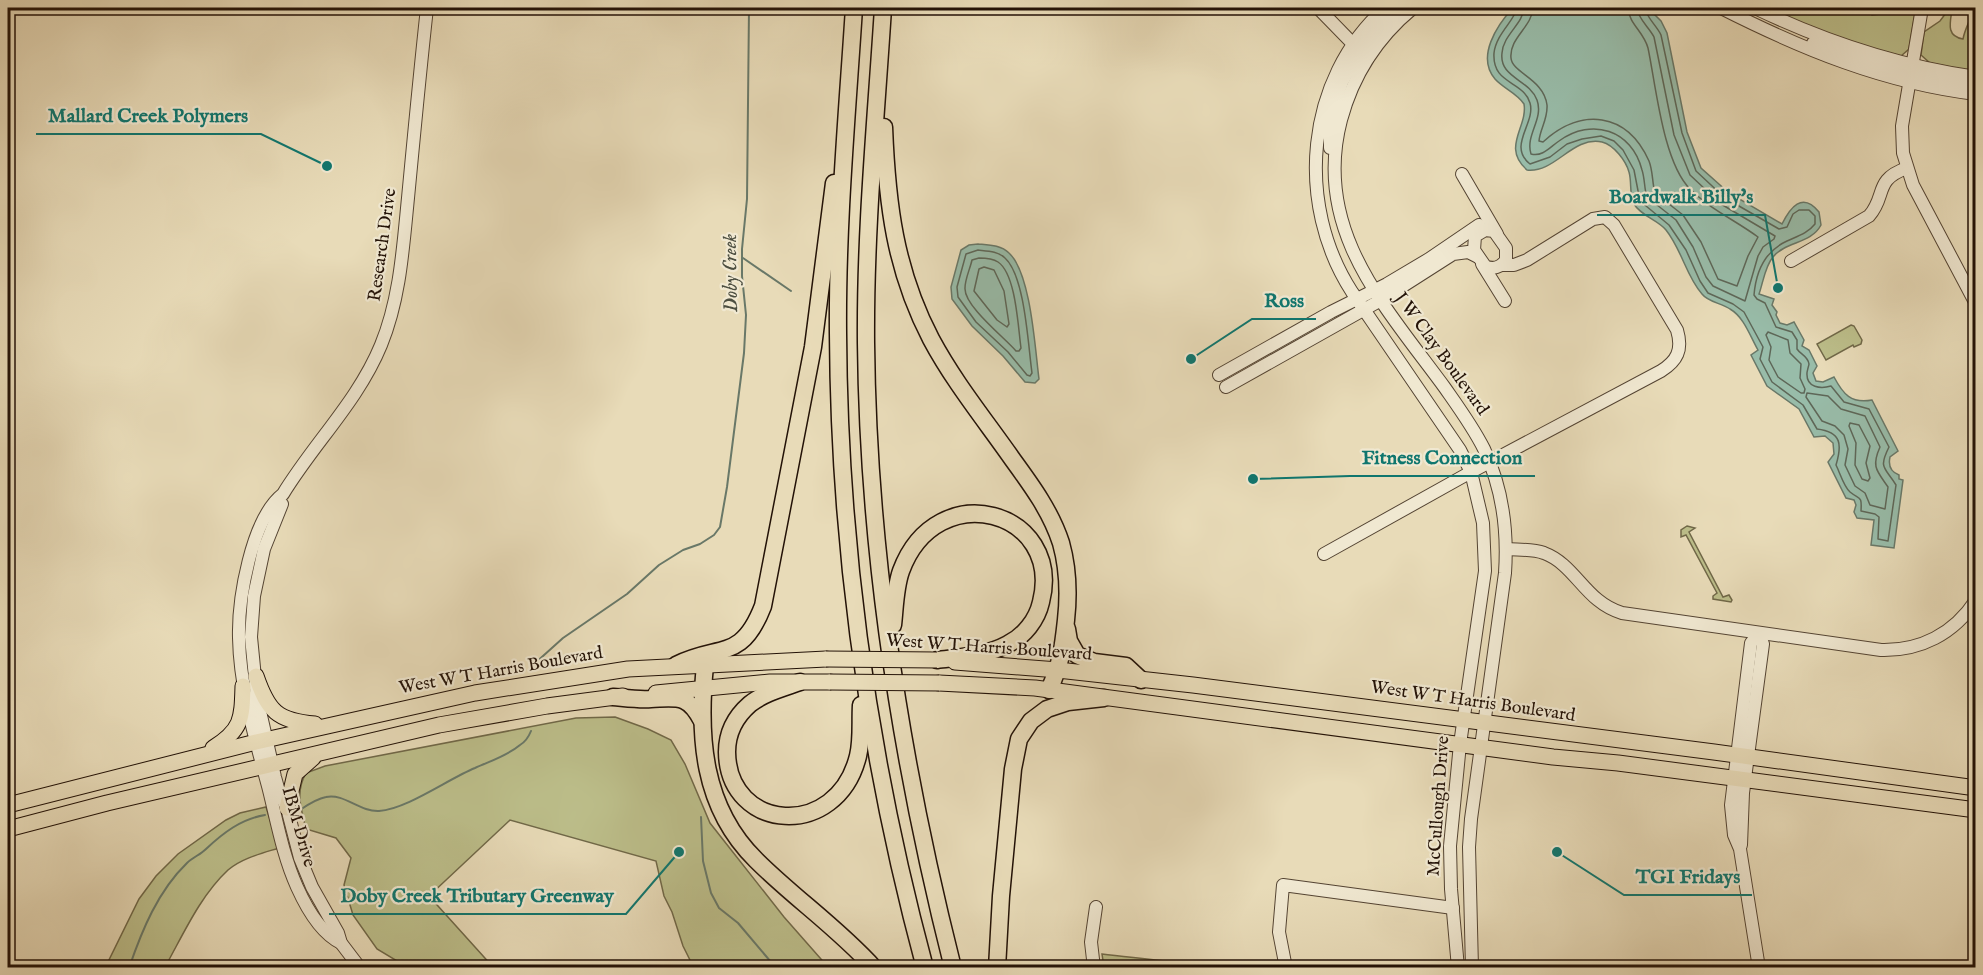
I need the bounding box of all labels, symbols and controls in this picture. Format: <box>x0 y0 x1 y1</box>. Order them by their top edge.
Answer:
callout: Mallard Creek Polymers <box>36 96 261 134</box>
text: Mallard Creek Polymers <box>48 104 248 129</box>
callout: Boardwalk Billy's <box>1597 177 1765 215</box>
text: Boardwalk Billy's <box>1609 185 1753 210</box>
street label: Research Drive <box>364 187 402 303</box>
water label: Doby Creek <box>718 233 744 313</box>
callout: Ross <box>1252 281 1316 319</box>
street label: J W Clay Boulevard <box>1387 286 1494 420</box>
text: Ross <box>1264 289 1304 314</box>
callout: Fitness Connection <box>1350 438 1535 476</box>
text: Fitness Connection <box>1362 446 1523 471</box>
street label: West W T Harris Boulevard <box>885 629 1093 667</box>
street label: West W T Harris Boulevard <box>397 642 605 700</box>
street label: West W T Harris Boulevard <box>1369 676 1577 728</box>
street label: McCullough Drive <box>1423 735 1455 877</box>
street label: IBM Drive <box>276 784 320 870</box>
callout: TGI Fridays <box>1624 857 1752 895</box>
text: TGI Fridays <box>1635 865 1740 890</box>
callout: Doby Creek Tributary Greenway <box>329 876 626 914</box>
text: Doby Creek Tributary Greenway <box>340 884 615 909</box>

